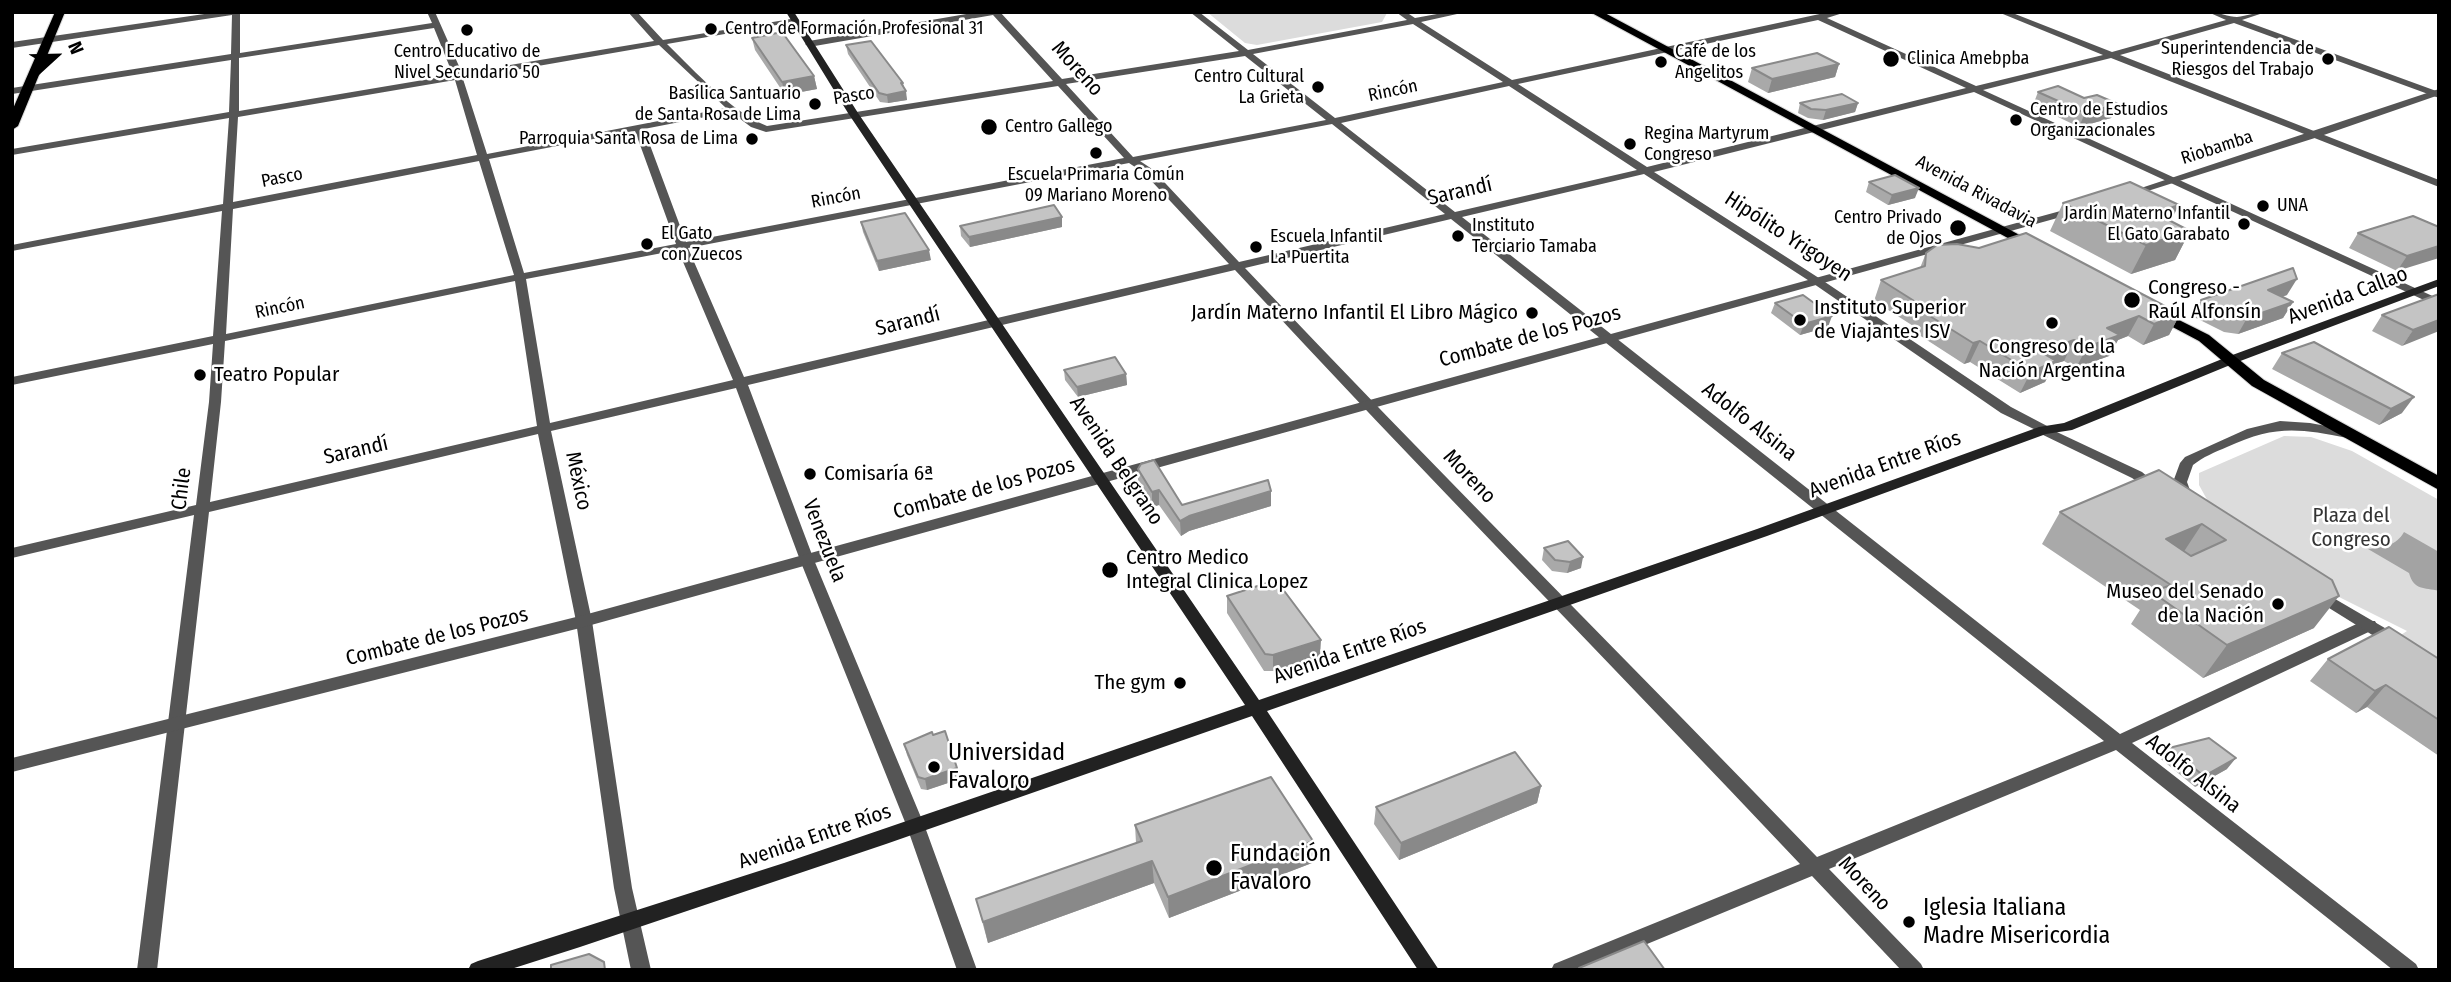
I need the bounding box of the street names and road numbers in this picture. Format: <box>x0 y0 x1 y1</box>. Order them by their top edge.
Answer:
street label: Moreno <box>1046 36 1108 102</box>
street label: Rincón <box>1366 75 1420 107</box>
street label: Pasco <box>832 82 876 110</box>
street label: Riobamba <box>2178 126 2256 170</box>
street label: Avenida Rivadavia <box>1912 151 2040 233</box>
street label: Pasco <box>259 163 305 193</box>
street label: Sarandí <box>1425 172 1495 212</box>
street label: Rincón <box>809 183 863 213</box>
street label: Hipólito Yrigoyen <box>1720 186 1856 288</box>
street label: Avenida Callao <box>2284 262 2412 330</box>
street label: Rincón <box>253 292 307 324</box>
street label: Combate de los Pozos <box>1436 301 1624 373</box>
street label: Sarandí <box>873 302 943 342</box>
street label: Adolfo Alsina <box>1697 377 1801 467</box>
street label: Avenida Belgrano <box>1064 392 1168 530</box>
street label: Avenida Entre Ríos <box>1806 426 1964 504</box>
street label: Sarandí <box>321 431 391 471</box>
street label: Moreno <box>1437 445 1501 509</box>
street label: México <box>560 449 596 513</box>
street label: Combate de los Pozos <box>890 453 1078 525</box>
street label: Chile <box>167 466 197 512</box>
street label: Venezuela <box>797 496 851 586</box>
street label: Combate de los Pozos <box>343 602 531 672</box>
street label: Avenida Entre Ríos <box>1270 614 1430 690</box>
street label: Adolfo Alsina <box>2141 729 2245 819</box>
street label: Avenida Entre Ríos <box>735 799 895 875</box>
street label: Moreno <box>1833 852 1895 916</box>

